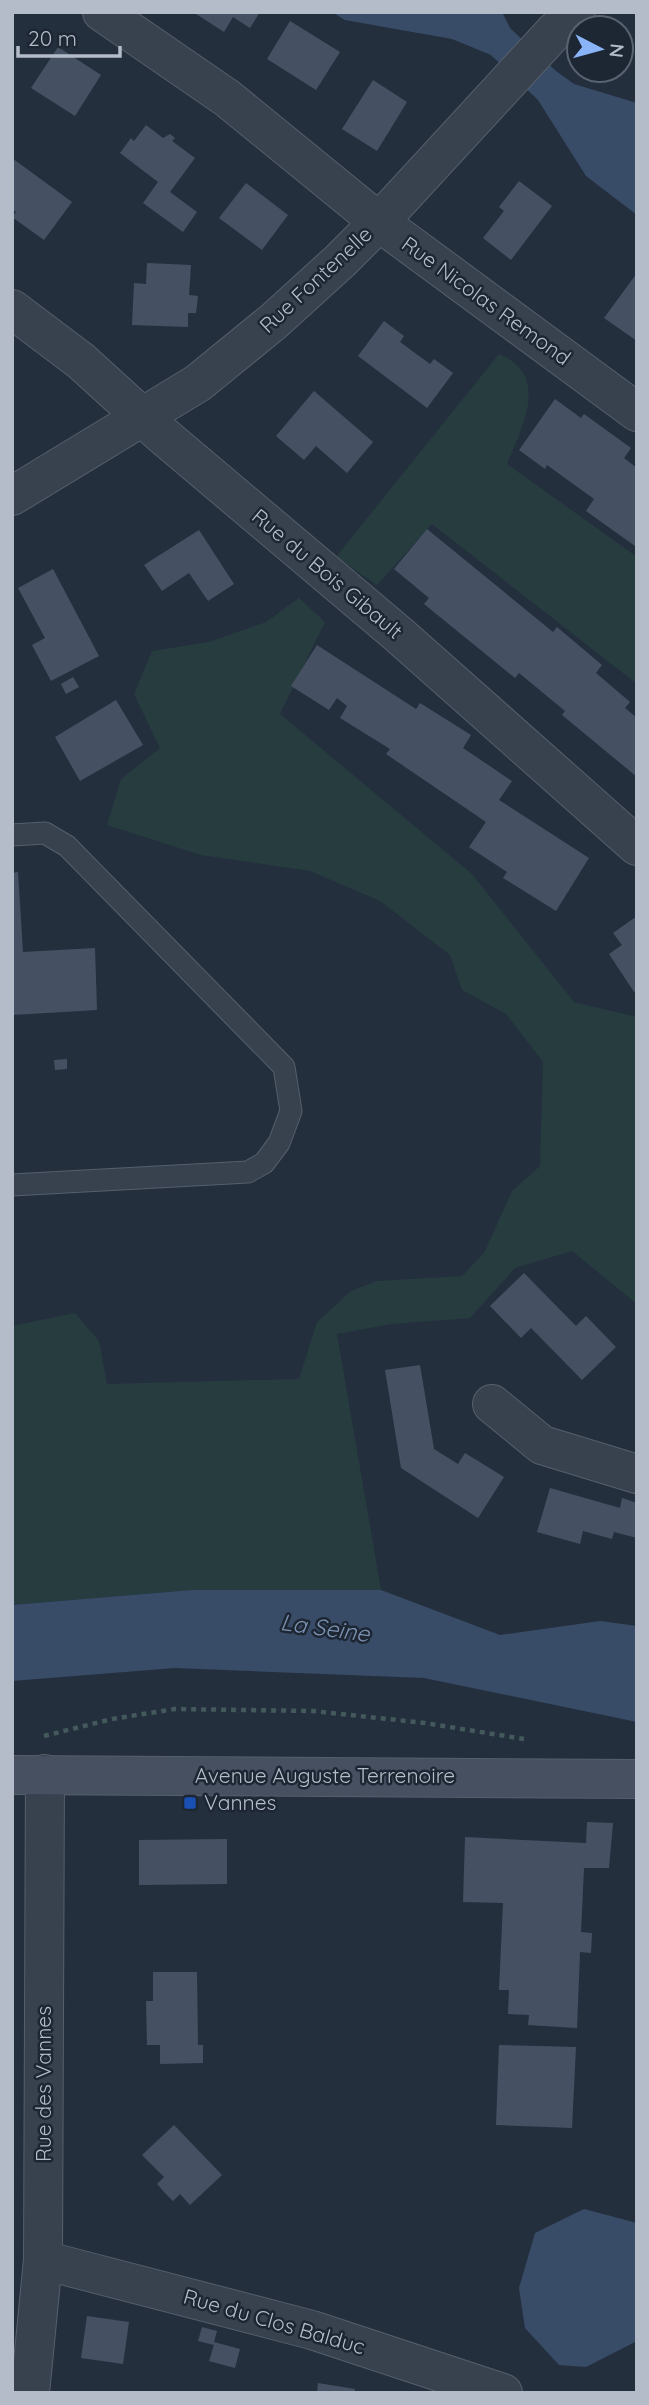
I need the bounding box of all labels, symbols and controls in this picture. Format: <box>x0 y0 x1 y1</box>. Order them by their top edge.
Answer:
scale bar <box>18 14 119 58</box>
north arrow <box>565 14 635 84</box>
text: 20 m <box>28 25 77 51</box>
text: N <box>604 43 630 59</box>
street label: Rue Fontenelle <box>254 221 377 338</box>
street label: Rue Nicolas Remond <box>397 230 576 370</box>
street label: Rue du Bois Gibault <box>247 503 408 644</box>
water label: La Seine <box>279 1607 372 1648</box>
street label: Avenue Auguste Terrenoire <box>195 1762 455 1788</box>
place label: Vannes <box>204 1789 276 1815</box>
marker: Vannes <box>182 1795 198 1811</box>
street label: Rue des Vannes <box>30 2006 56 2162</box>
street label: Rue du Clos Balduc <box>180 2283 368 2359</box>

